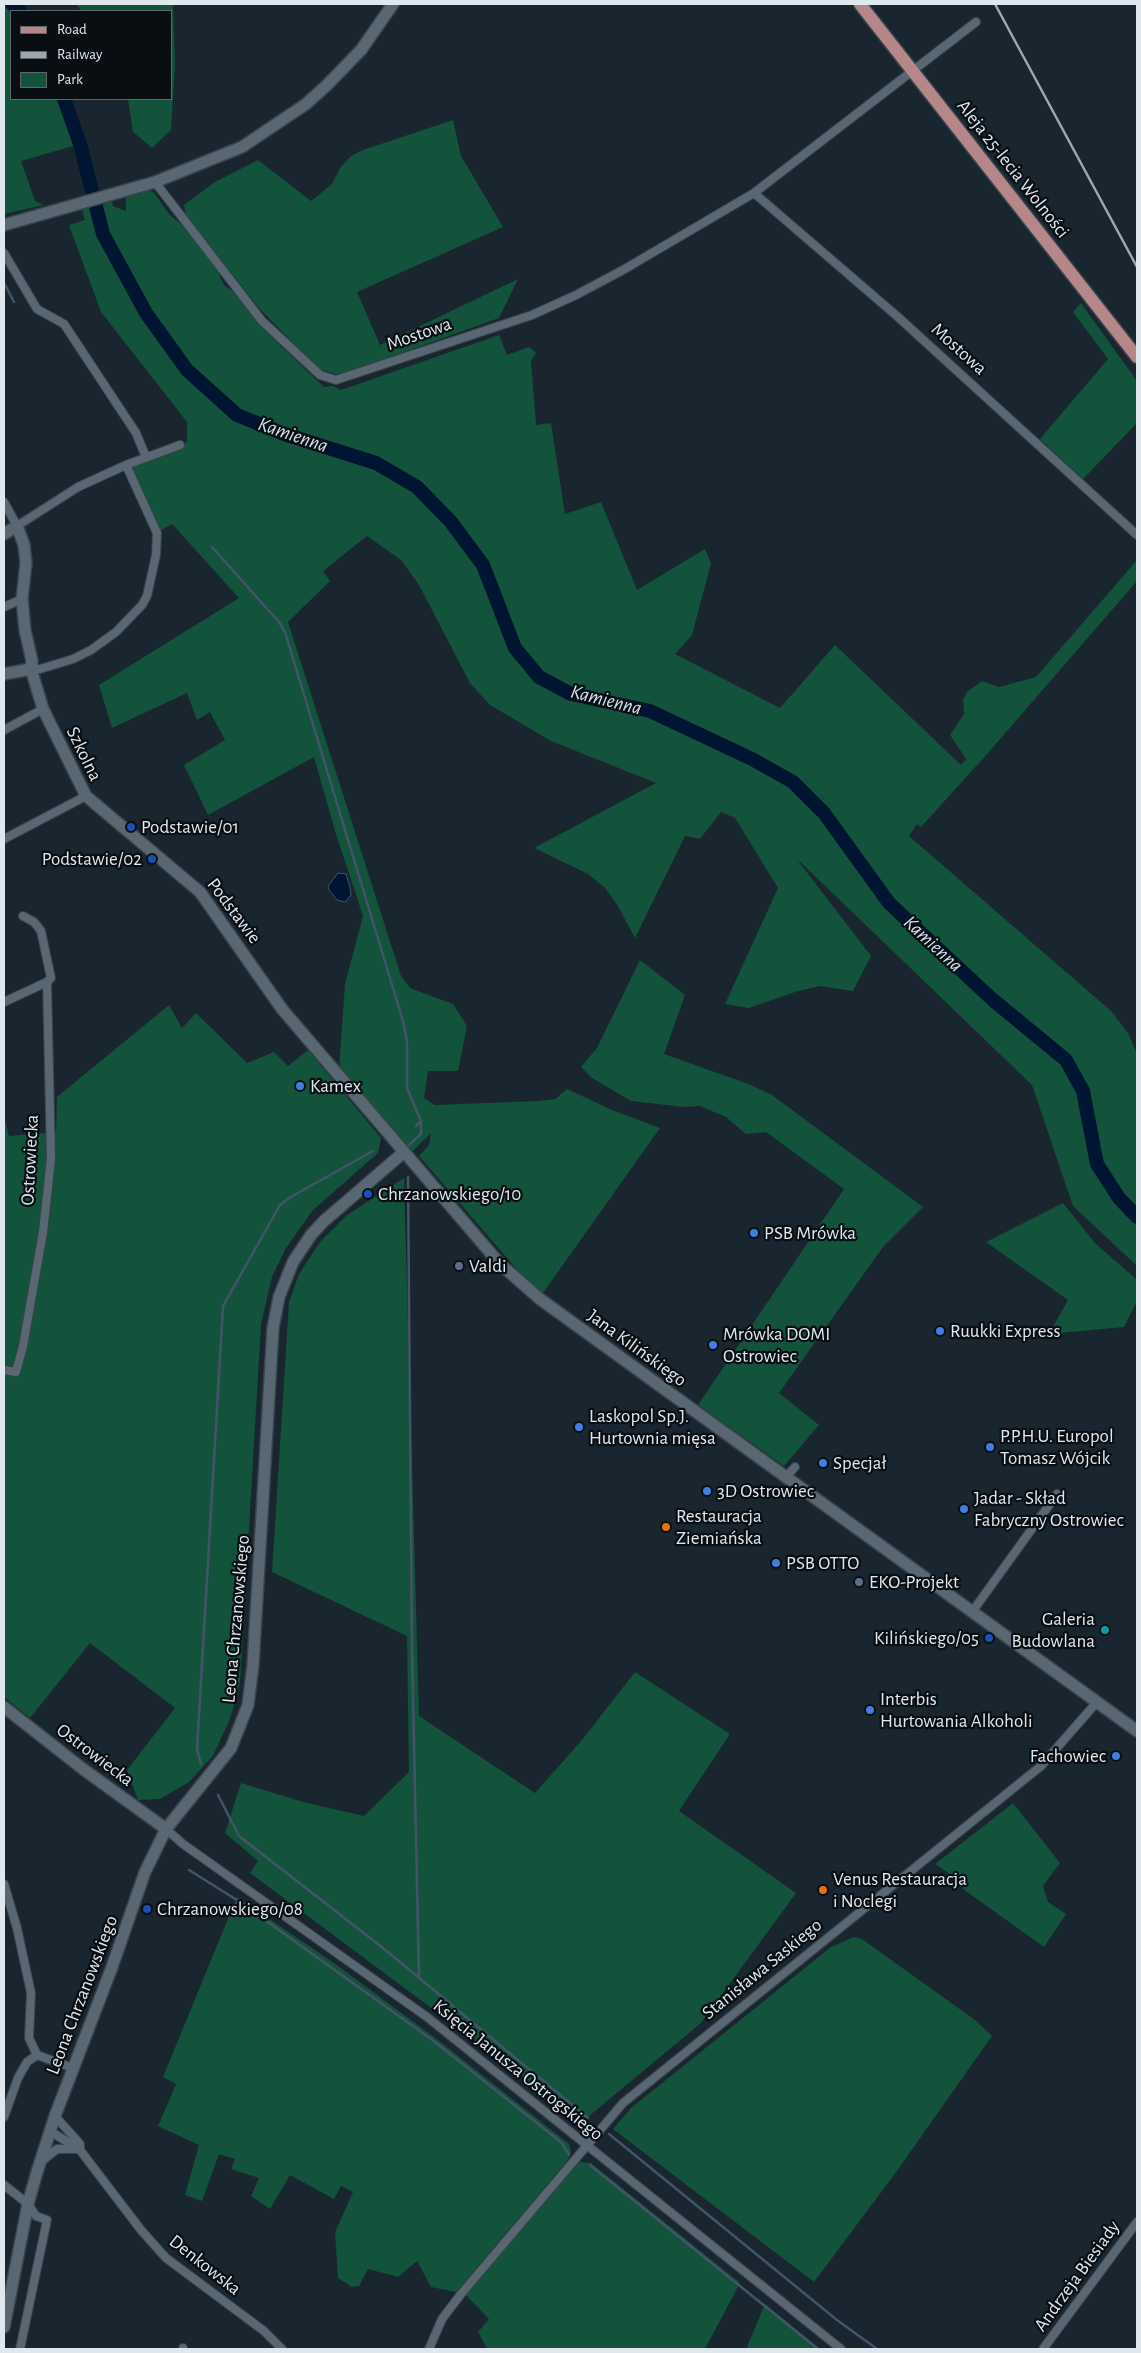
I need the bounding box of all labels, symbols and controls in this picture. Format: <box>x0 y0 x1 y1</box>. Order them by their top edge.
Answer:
legend <box>10 10 172 100</box>
text: Road <box>57 22 87 37</box>
text: Railway <box>57 47 102 62</box>
text: Park <box>57 72 83 87</box>
street label: Aleja 25-lecia Wolności <box>952 95 1074 243</box>
street label: Mostowa <box>384 312 454 356</box>
street label: Mostowa <box>926 318 992 380</box>
water label: Kamienna <box>255 412 331 458</box>
water label: Kamienna <box>568 680 644 720</box>
street label: Szkolna <box>61 723 107 785</box>
place label: Podstawie/01 <box>141 816 239 838</box>
marker: Podstawie/01 <box>125 821 137 833</box>
place label: Podstawie/02 <box>42 848 142 870</box>
marker: Podstawie/02 <box>146 853 158 865</box>
street label: Podstawie <box>202 874 266 948</box>
water label: Kamienna <box>898 911 968 977</box>
place label: Kamex <box>310 1075 361 1097</box>
marker: Kamex <box>294 1080 306 1092</box>
street label: Ostrowiecka <box>16 1114 44 1206</box>
place label: Chrzanowskiego/10 <box>378 1183 521 1205</box>
marker: Chrzanowskiego/10 <box>362 1188 374 1200</box>
place label: PSB Mrówka <box>764 1222 856 1244</box>
marker: PSB Mrówka <box>748 1227 760 1239</box>
place label: Valdi <box>469 1255 507 1277</box>
marker: Valdi <box>453 1260 465 1272</box>
street label: Jana Kilińskiego <box>583 1304 691 1392</box>
place label: Ruukki Express <box>950 1320 1060 1342</box>
place label: Mrówka DOMI Ostrowiec <box>723 1323 830 1367</box>
marker: Ruukki Express <box>934 1325 946 1337</box>
marker: Mrówka DOMI Ostrowiec <box>707 1339 719 1351</box>
place label: Laskopol Sp.J. Hurtownia mięsa <box>589 1405 716 1449</box>
marker: Laskopol Sp.J. Hurtownia mięsa <box>573 1421 585 1433</box>
place label: P.P.H.U. Europol Tomasz Wójcik <box>1000 1425 1114 1469</box>
marker: P.P.H.U. Europol Tomasz Wójcik <box>984 1441 996 1453</box>
place label: Specjał <box>833 1452 886 1474</box>
marker: Specjał <box>817 1457 829 1469</box>
place label: 3D Ostrowiec <box>717 1480 814 1502</box>
marker: 3D Ostrowiec <box>701 1485 713 1497</box>
place label: Jadar - Skład Fabryczny Ostrowiec <box>974 1487 1124 1531</box>
marker: Jadar - Skład Fabryczny Ostrowiec <box>958 1503 970 1515</box>
place label: Restauracja Ziemiańska <box>676 1505 762 1549</box>
marker: Restauracja Ziemiańska <box>660 1521 672 1533</box>
street label: Leona Chrzanowskiego <box>217 1534 255 1704</box>
place label: PSB OTTO <box>786 1552 859 1574</box>
marker: PSB OTTO <box>770 1557 782 1569</box>
place label: EKO-Projekt <box>869 1571 959 1593</box>
marker: EKO-Projekt <box>853 1576 865 1588</box>
place label: Galeria Budowlana <box>1012 1608 1095 1652</box>
marker: Galeria Budowlana <box>1099 1624 1111 1636</box>
place label: Kilińskiego/05 <box>874 1627 979 1649</box>
marker: Kilińskiego/05 <box>983 1632 995 1644</box>
place label: Interbis Hurtowania Alkoholi <box>880 1688 1033 1732</box>
marker: Interbis Hurtowania Alkoholi <box>864 1704 876 1716</box>
street label: Ostrowiecka <box>52 1719 138 1791</box>
place label: Fachowiec <box>1030 1745 1106 1767</box>
marker: Fachowiec <box>1110 1750 1122 1762</box>
place label: Venus Restauracja i Noclegi <box>833 1868 967 1912</box>
marker: Venus Restauracja i Noclegi <box>817 1884 829 1896</box>
place label: Chrzanowskiego/08 <box>157 1898 303 1920</box>
marker: Chrzanowskiego/08 <box>141 1903 153 1915</box>
street label: Leona Chrzanowskiego <box>41 1912 123 2078</box>
street label: Stanisława Saskiego <box>697 1914 827 2024</box>
street label: Księcia Janusza Ostrogskiego <box>428 1994 608 2146</box>
street label: Andrzeja Biesiady <box>1029 2216 1125 2336</box>
street label: Denkowska <box>164 2230 246 2300</box>

